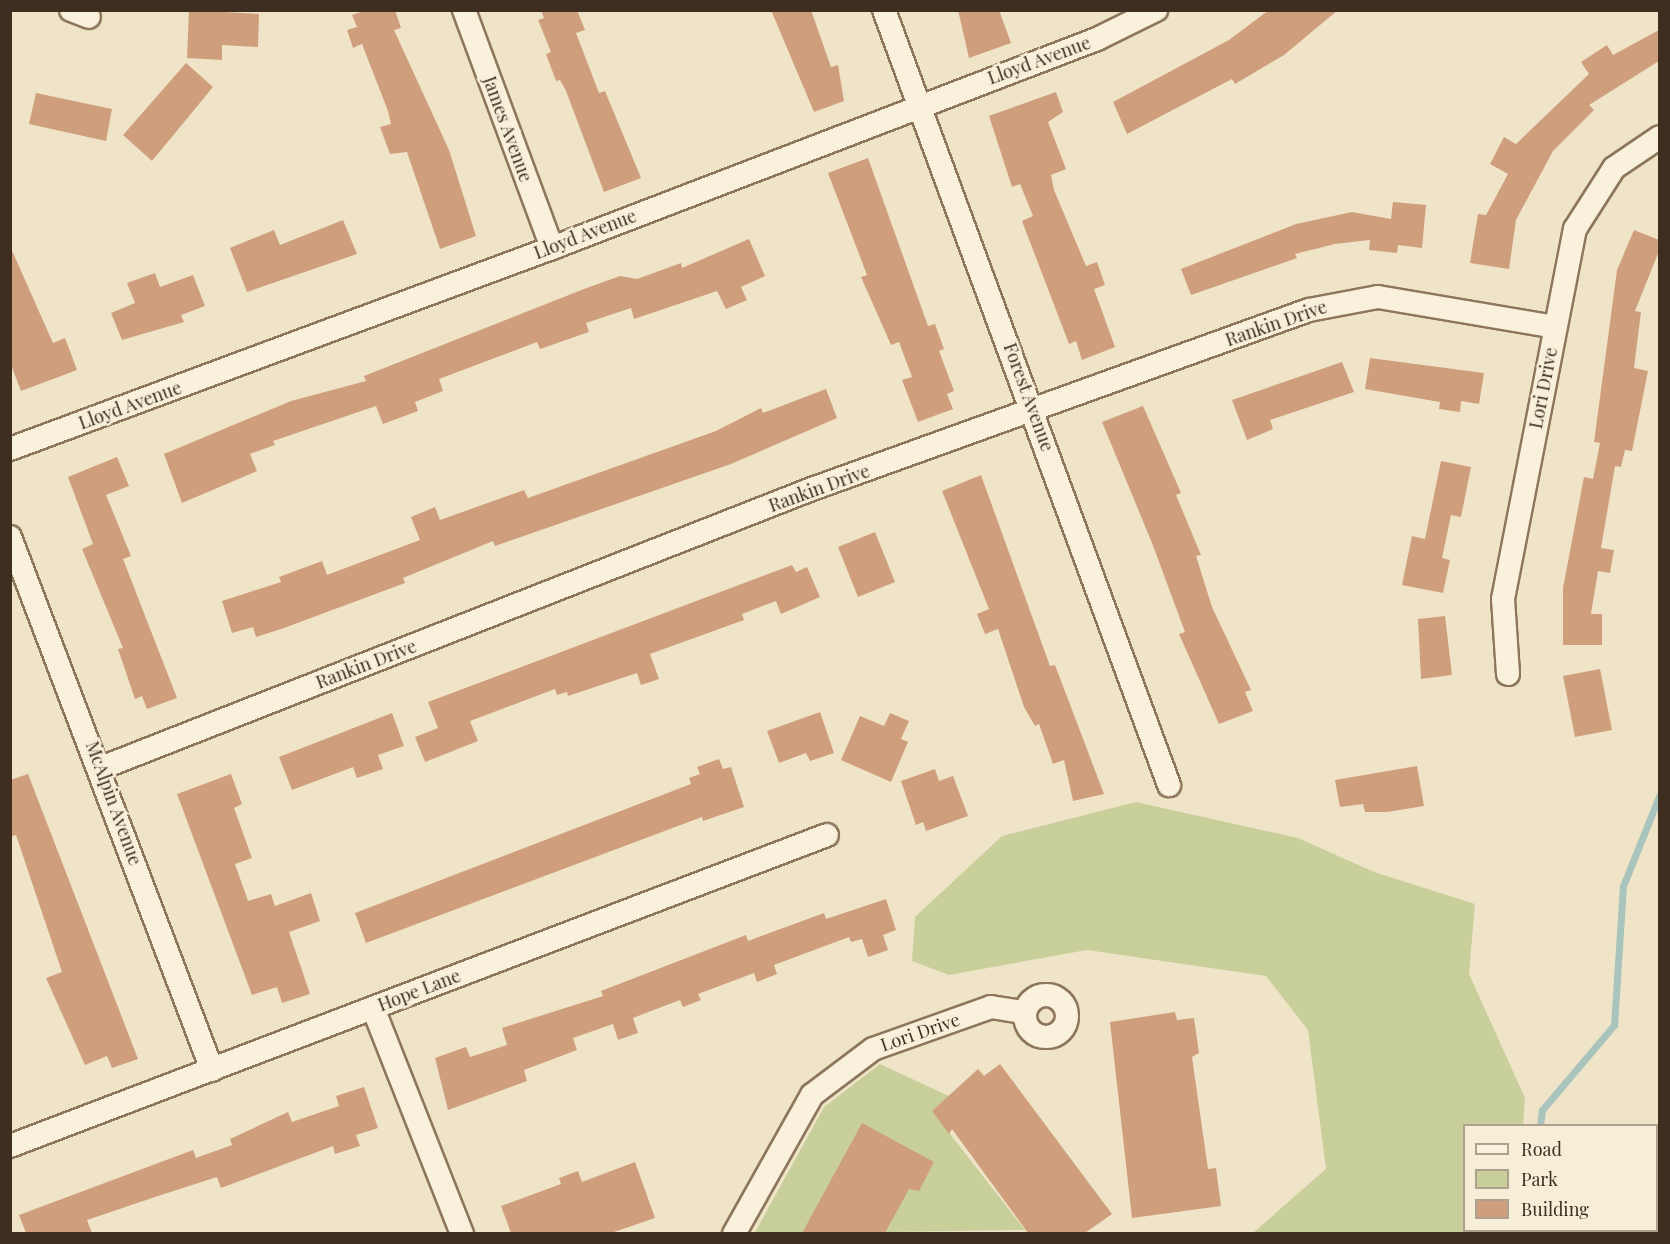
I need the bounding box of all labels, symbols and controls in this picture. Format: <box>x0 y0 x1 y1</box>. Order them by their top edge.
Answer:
street label: Lloyd Avenue <box>984 31 1094 89</box>
street label: James Avenue <box>479 73 537 185</box>
street label: Lloyd Avenue <box>530 204 640 264</box>
street label: Rankin Drive <box>1222 296 1330 350</box>
street label: Forest Avenue <box>999 339 1059 455</box>
street label: Lori Drive <box>1525 346 1561 430</box>
street label: Lloyd Avenue <box>75 376 185 434</box>
street label: Rankin Drive <box>766 460 872 516</box>
street label: Rankin Drive <box>313 635 419 693</box>
street label: McAlpin Avenue <box>81 738 147 868</box>
street label: Hope Lane <box>375 964 463 1016</box>
street label: Lori Drive <box>878 1008 962 1056</box>
legend <box>1463 1124 1658 1232</box>
text: Road <box>1521 1137 1562 1161</box>
text: Park <box>1521 1167 1558 1191</box>
text: Building <box>1521 1197 1589 1221</box>

